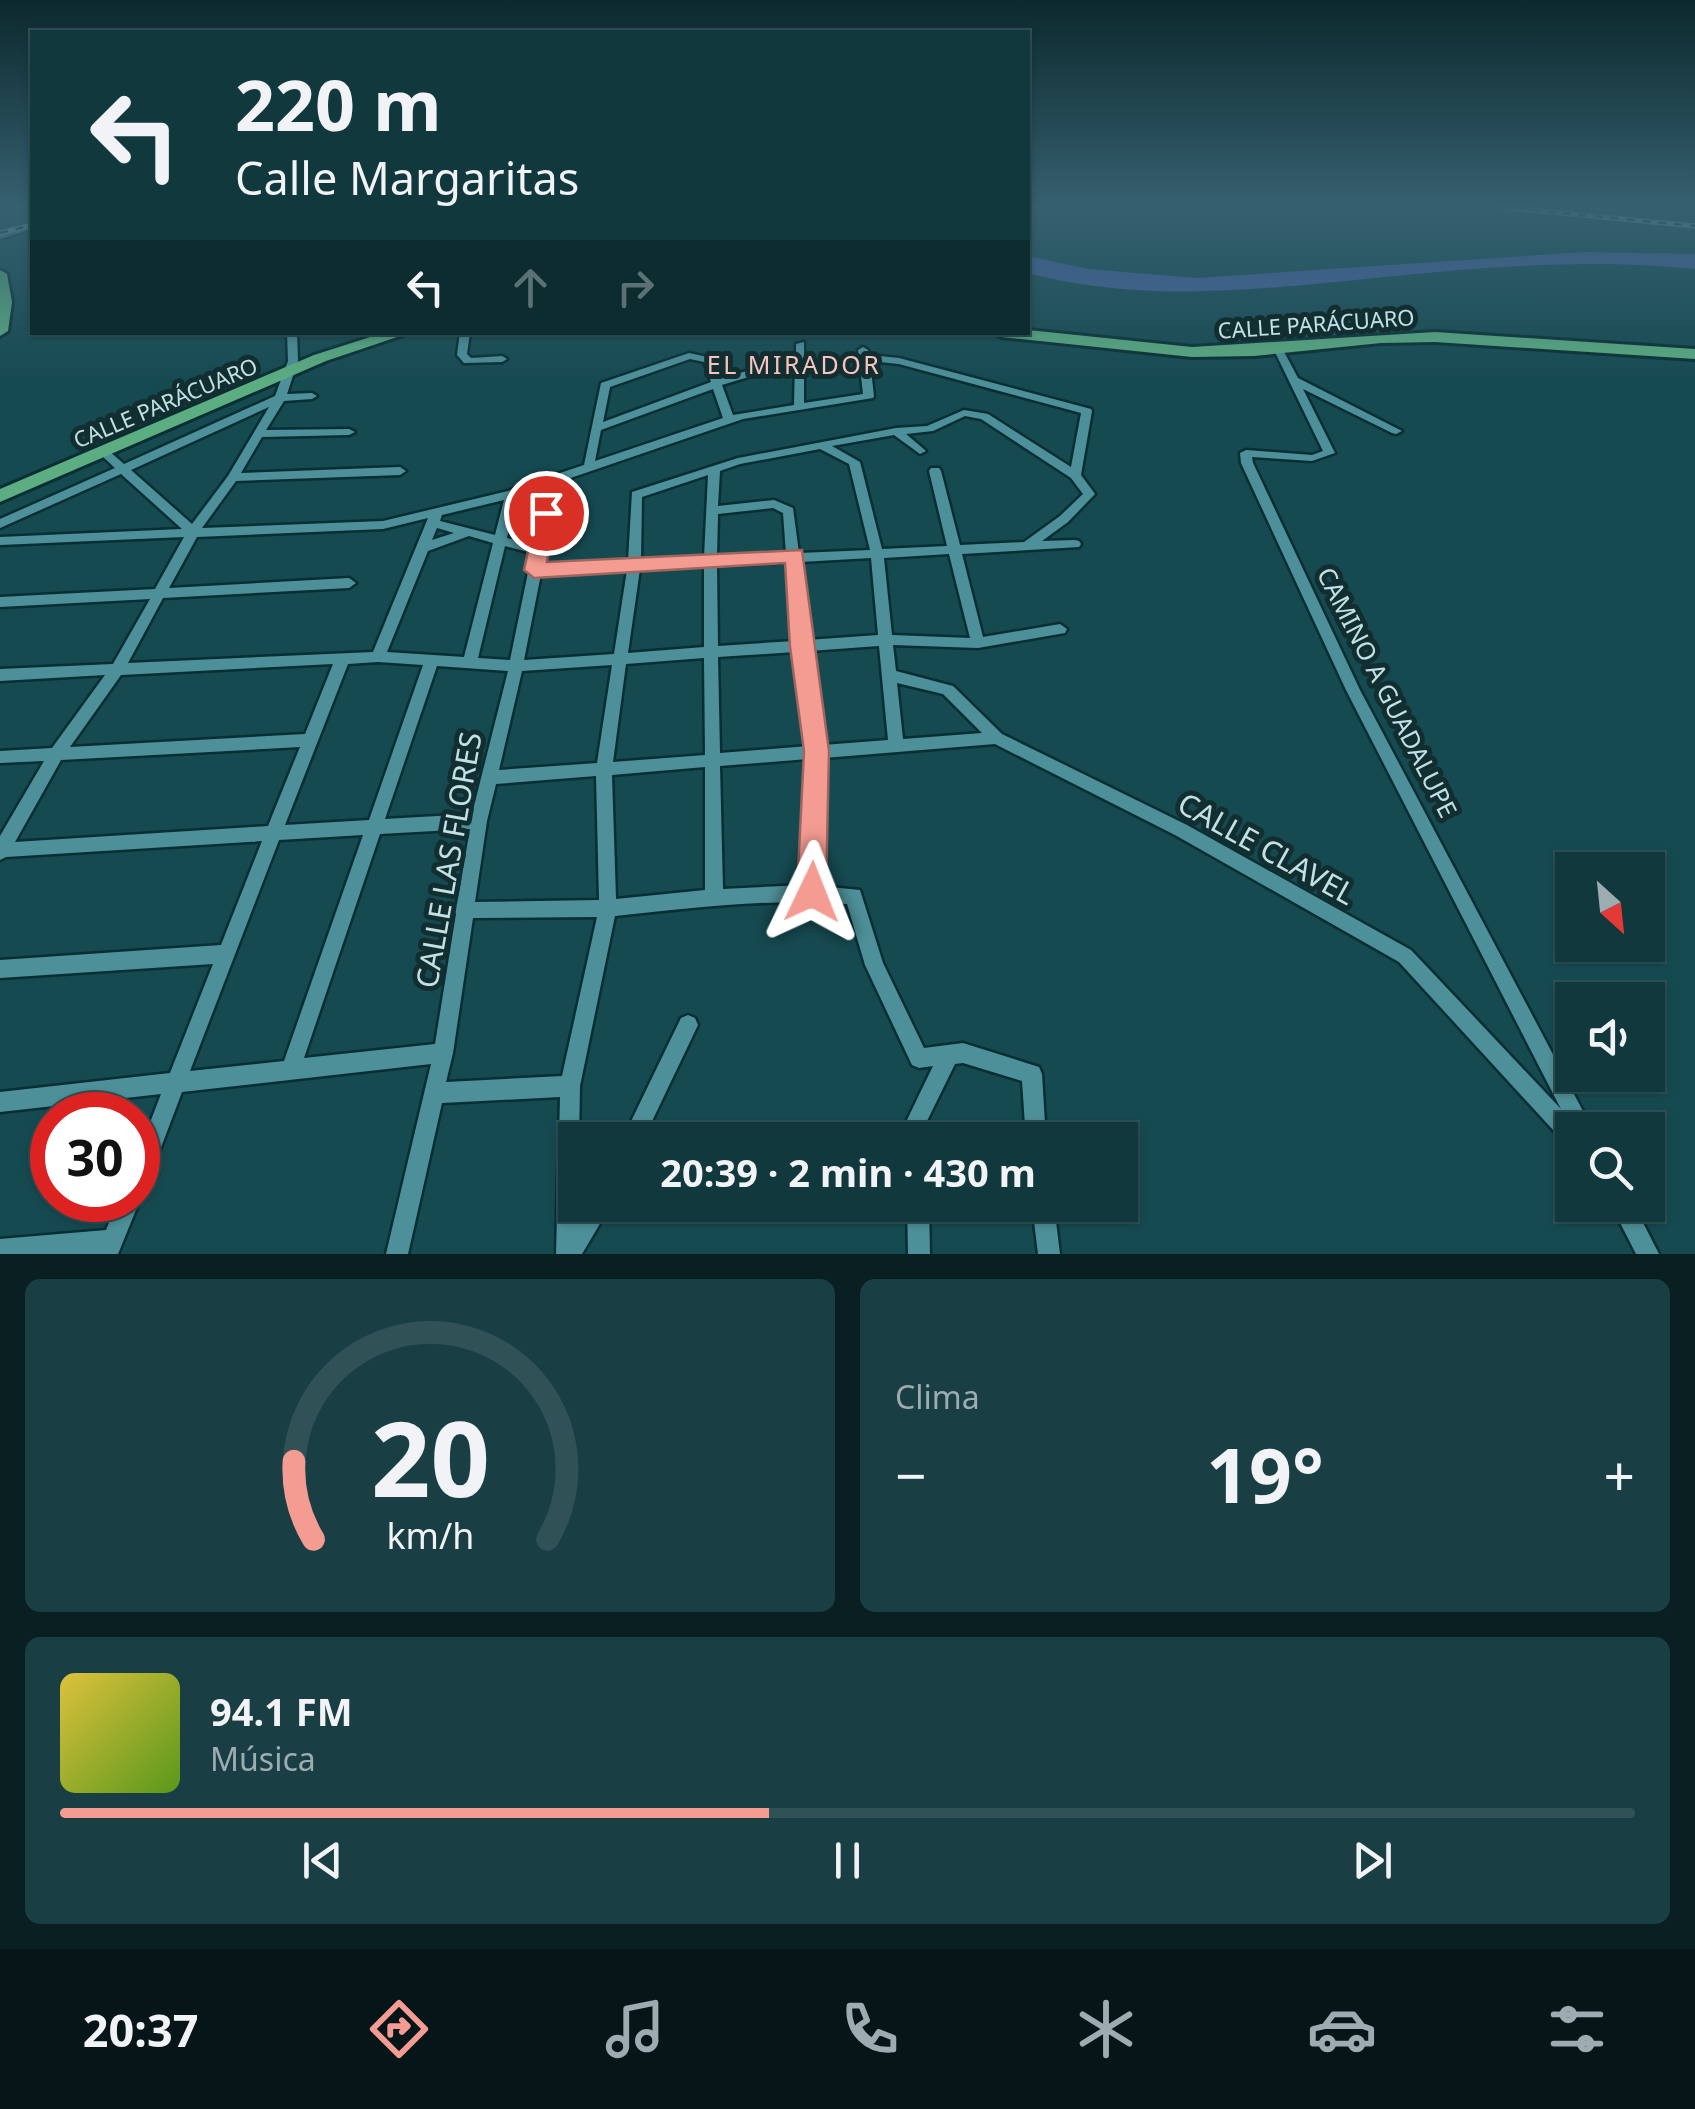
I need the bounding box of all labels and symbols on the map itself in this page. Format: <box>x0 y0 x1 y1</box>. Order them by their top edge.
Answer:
street label: CALLE PARÁCUARO <box>1217 301 1415 345</box>
district label: EL MIRADOR <box>707 347 881 381</box>
street label: CALLE PARÁCUARO <box>68 350 262 454</box>
pin <box>504 471 589 556</box>
street label: CAMINO A GUADALUPE <box>1310 561 1466 823</box>
street label: CALLE LAS FLORES <box>405 729 491 991</box>
street label: CALLE CLAVEL <box>1171 782 1363 914</box>
position arrow <box>760 840 864 944</box>
north arrow <box>1555 852 1665 962</box>
speed limit sign: 30 <box>30 1092 160 1222</box>

